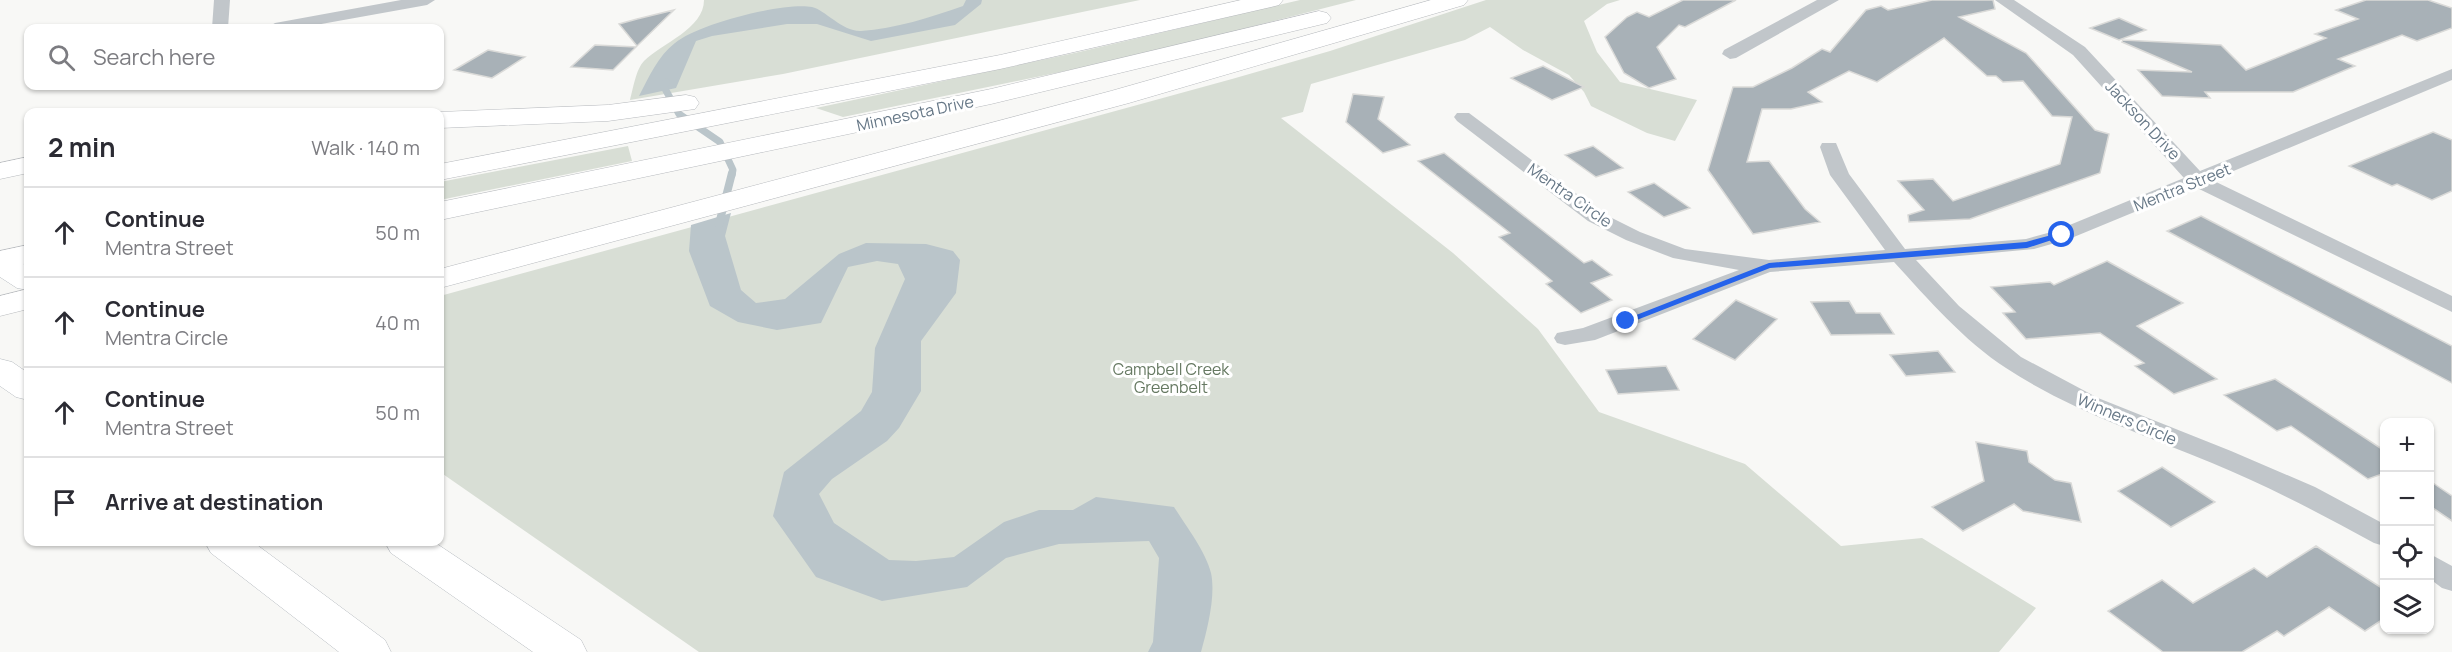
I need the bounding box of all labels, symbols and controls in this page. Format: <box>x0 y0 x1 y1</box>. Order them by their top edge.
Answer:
search box <box>24 24 444 90</box>
icon: search <box>45 41 78 74</box>
text: Search here <box>93 42 215 72</box>
street label: Jackson Drive <box>2101 76 2185 164</box>
street label: Minnesota Drive <box>854 90 976 136</box>
text: 2 min <box>48 129 116 165</box>
text: Walk · 140 m <box>311 134 420 161</box>
street label: Mentra Circle <box>1523 158 1617 232</box>
street label: Mentra Street <box>2130 158 2234 216</box>
text: Continue <box>105 204 205 234</box>
icon: ahead <box>48 216 81 249</box>
text: 50 m <box>375 219 420 246</box>
route start <box>2048 221 2074 247</box>
text: Mentra Street <box>105 234 234 261</box>
text: Continue <box>105 294 205 324</box>
icon: ahead <box>48 306 81 339</box>
route end <box>1612 307 1638 333</box>
text: 40 m <box>375 309 420 336</box>
text: Mentra Circle <box>105 324 228 351</box>
park label: Campbell Creek Greenbelt <box>1113 358 1230 398</box>
text: Continue <box>105 384 205 414</box>
street label: Winners Circle <box>2074 388 2180 450</box>
icon: ahead <box>48 396 81 429</box>
text: 50 m <box>375 399 420 426</box>
text: Mentra Street <box>105 414 234 441</box>
map controls <box>2380 418 2434 634</box>
button: + <box>2380 418 2434 472</box>
button: − <box>2380 472 2434 526</box>
icon: arrive <box>48 486 81 519</box>
text: Arrive at destination <box>105 487 323 517</box>
button: locate <box>2380 526 2434 580</box>
button: layers <box>2380 580 2434 634</box>

